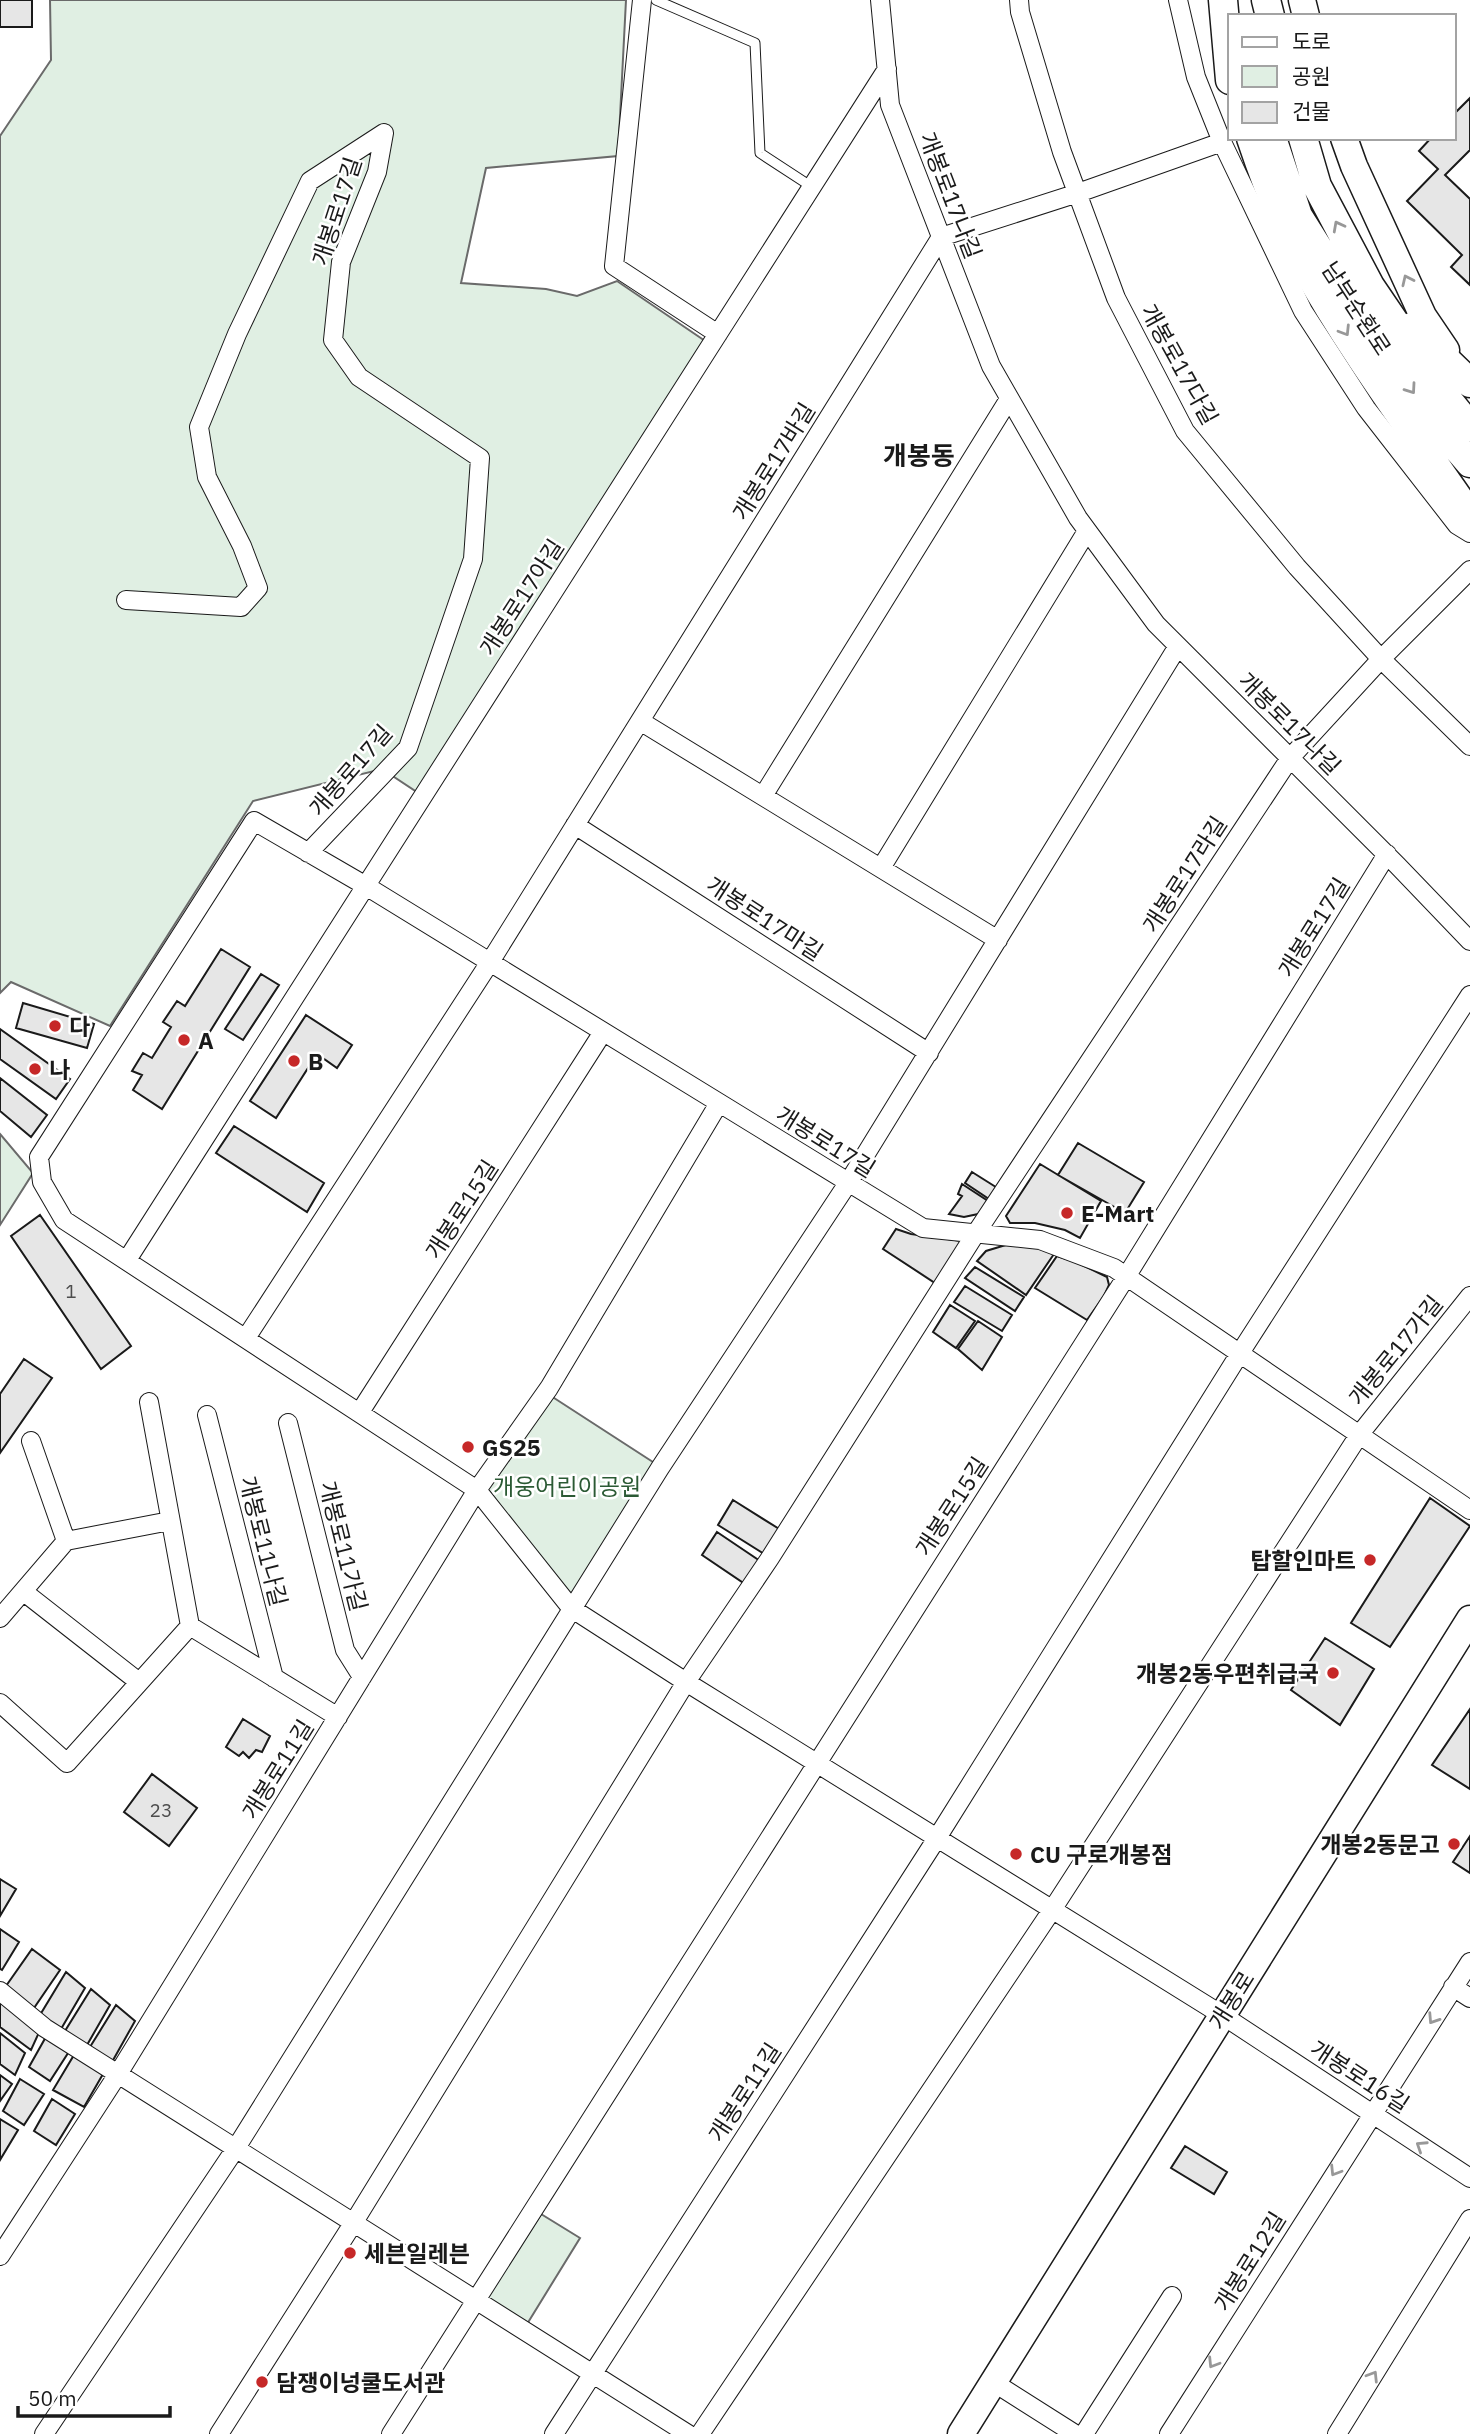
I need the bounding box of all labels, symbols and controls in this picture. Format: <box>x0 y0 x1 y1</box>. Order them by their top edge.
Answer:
legend <box>1228 14 1456 140</box>
text: 도로 <box>1292 27 1331 55</box>
text: 공원 <box>1292 62 1331 90</box>
text: 건물 <box>1292 97 1331 125</box>
street label: 개봉로17나길 <box>913 127 989 263</box>
street label: 개봉로17길 <box>304 153 368 269</box>
one-way arrow <box>1333 221 1346 233</box>
street label: 남부순환로 <box>1316 255 1398 361</box>
one-way arrow <box>1401 275 1415 287</box>
street label: 개봉로17다길 <box>1135 298 1225 430</box>
one-way arrow <box>1337 323 1350 336</box>
one-way arrow <box>1402 381 1415 394</box>
street label: 개봉로17바길 <box>725 396 821 526</box>
district label: 개봉동 <box>883 438 955 472</box>
street label: 개봉로17아길 <box>472 533 570 661</box>
street label: 개봉로17나길 <box>1232 665 1348 781</box>
street label: 개봉로17길 <box>302 718 398 822</box>
street label: 개봉로17라길 <box>1135 810 1233 938</box>
street label: 개봉로17마길 <box>701 869 829 967</box>
street label: 개봉로17길 <box>1271 871 1355 983</box>
place label: 다 <box>69 1011 90 1041</box>
marker: 다 <box>47 1018 63 1034</box>
place label: A <box>198 1025 214 1055</box>
marker: A <box>176 1032 192 1048</box>
place label: B <box>308 1046 323 1076</box>
marker: B <box>286 1053 302 1069</box>
place label: 나 <box>49 1054 70 1084</box>
marker: 나 <box>27 1061 43 1077</box>
street label: 개봉로17길 <box>770 1099 882 1183</box>
street label: 개봉로15길 <box>418 1154 504 1264</box>
place label: E-Mart <box>1081 1198 1155 1228</box>
marker: E-Mart <box>1059 1205 1075 1221</box>
house number: 1 <box>65 1279 77 1303</box>
street label: 개봉로17가길 <box>1341 1289 1449 1411</box>
place label: GS25 <box>482 1432 541 1462</box>
marker: GS25 <box>460 1439 476 1455</box>
street label: 개봉로15길 <box>908 1451 994 1561</box>
park label: 개웅어린이공원 <box>493 1471 641 1501</box>
street label: 개봉로11나길 <box>233 1473 295 1609</box>
street label: 개봉로11가길 <box>313 1478 375 1614</box>
place label: 탑할인마트 <box>1250 1545 1356 1575</box>
marker: 탑할인마트 <box>1362 1552 1378 1568</box>
place label: 개봉2동우편취급국 <box>1136 1658 1319 1688</box>
marker: 개봉2동우편취급국 <box>1325 1665 1341 1681</box>
street label: 개봉로11길 <box>235 1713 319 1825</box>
house number: 23 <box>150 1798 172 1822</box>
place label: 개봉2동문고 <box>1320 1829 1440 1859</box>
marker: 개봉2동문고 <box>1446 1836 1462 1852</box>
place label: CU 구로개봉점 <box>1030 1839 1172 1869</box>
marker: CU 구로개봉점 <box>1008 1846 1024 1862</box>
street label: 개봉로 <box>1201 1965 1261 2035</box>
one-way arrow <box>1428 2011 1441 2024</box>
street label: 개봉로16길 <box>1305 2033 1415 2119</box>
street label: 개봉로11길 <box>701 2037 787 2147</box>
one-way arrow <box>1415 2141 1428 2154</box>
one-way arrow <box>1330 2163 1343 2176</box>
street label: 개봉로12길 <box>1207 2205 1291 2317</box>
place label: 세븐일레븐 <box>364 2238 470 2268</box>
marker: 세븐일레븐 <box>342 2245 358 2261</box>
one-way arrow <box>1209 2356 1222 2369</box>
place label: 담쟁이넝쿨도서관 <box>276 2367 445 2397</box>
one-way arrow <box>1364 2371 1377 2384</box>
scale bar <box>18 2374 170 2418</box>
marker: 담쟁이넝쿨도서관 <box>254 2374 270 2390</box>
text: 50 m <box>28 2384 77 2412</box>

